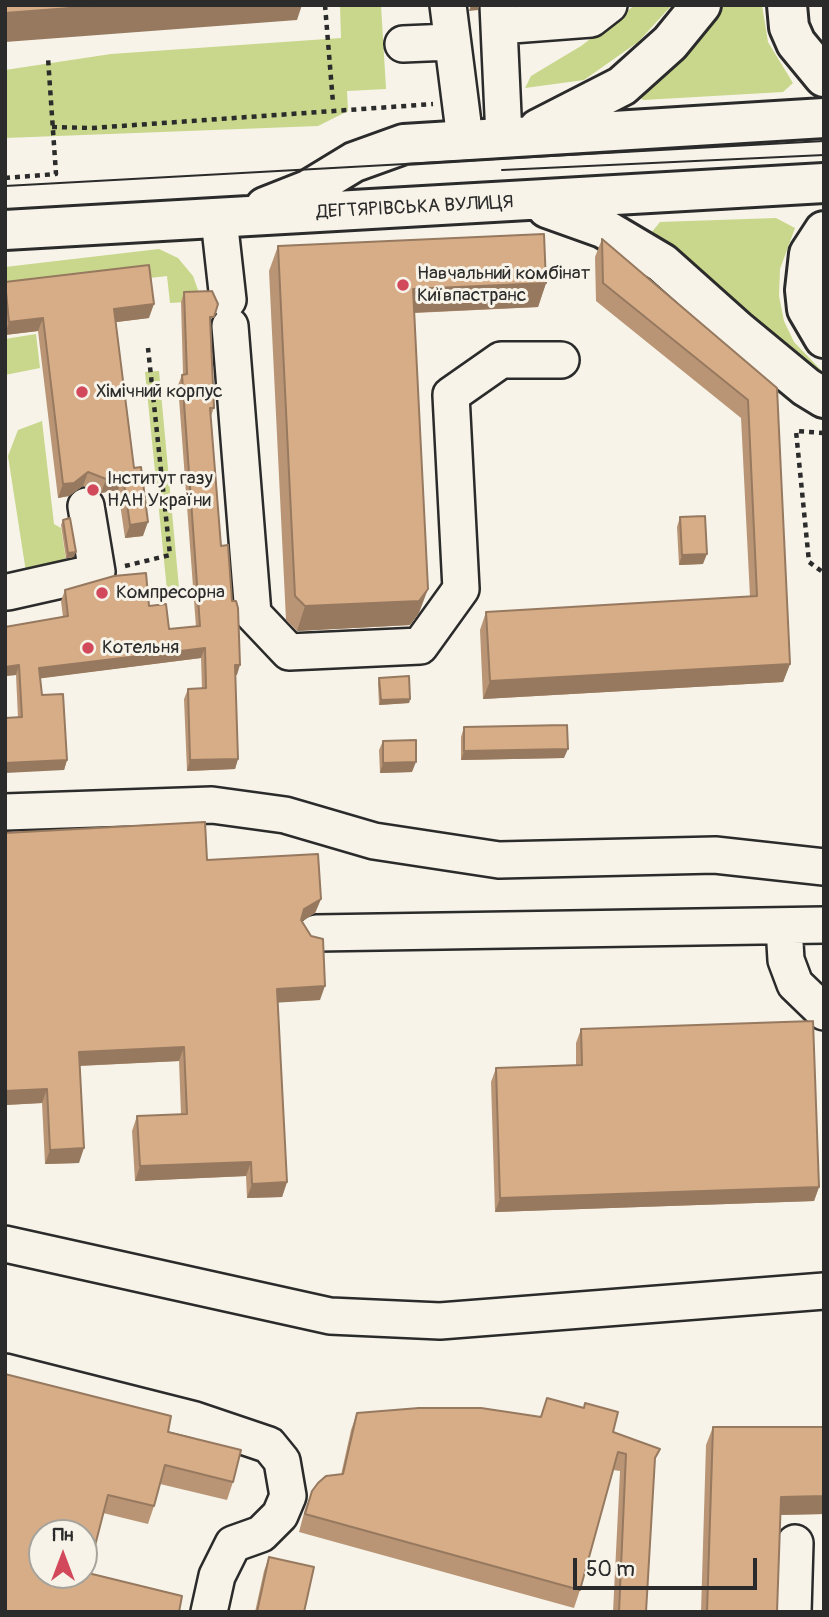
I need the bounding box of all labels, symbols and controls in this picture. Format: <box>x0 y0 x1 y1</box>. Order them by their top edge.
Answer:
street label: ДЕГТЯРІВСЬКА ВУЛИЦЯ <box>316 191 514 225</box>
place label: Навчальний комбінат Київпастранс <box>417 263 590 307</box>
marker: Навчальний комбінат Київпастранс <box>395 277 411 293</box>
place label: Хімічний корпус <box>96 381 223 403</box>
marker: Хімічний корпус <box>74 384 90 400</box>
place label: Інститут газу НАН України <box>107 468 213 512</box>
marker: Інститут газу НАН України <box>85 482 101 498</box>
place label: Компресорна <box>116 582 225 604</box>
marker: Компресорна <box>94 585 110 601</box>
place label: Котельня <box>102 637 179 659</box>
marker: Котельня <box>80 640 96 656</box>
north arrow <box>28 1519 98 1589</box>
text: Пн <box>53 1523 73 1547</box>
scale bar <box>577 1544 761 1588</box>
text: 50 m <box>586 1556 635 1583</box>

